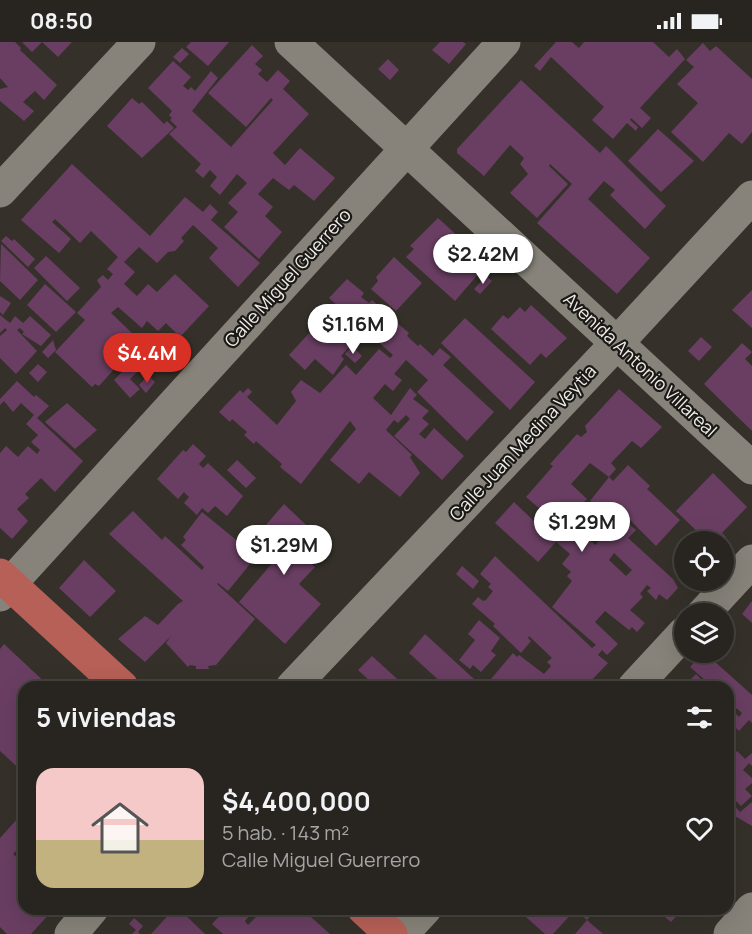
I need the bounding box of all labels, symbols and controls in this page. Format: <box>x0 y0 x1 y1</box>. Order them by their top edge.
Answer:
text: 08:50 <box>30 6 93 36</box>
street label: Calle Miguel Guerrero <box>219 203 356 352</box>
pin: $2.42M <box>434 234 532 285</box>
text: $2.42M <box>447 240 519 267</box>
street label: Avenida Antonio Villareal <box>559 287 723 442</box>
pin: $1.16M <box>304 304 402 355</box>
text: $1.16M <box>322 310 384 337</box>
pin: $4.4M <box>105 333 189 384</box>
text: $4.4M <box>117 339 177 366</box>
street label: Calle Juan Medina Veytia <box>443 359 601 526</box>
pin: $1.29M <box>533 502 631 553</box>
text: $1.29M <box>548 508 616 535</box>
pin: $1.29M <box>235 525 333 576</box>
text: $1.29M <box>250 531 318 558</box>
map controls <box>674 531 734 663</box>
button: locate <box>674 531 734 591</box>
button: layers <box>674 603 734 663</box>
text: 5 viviendas <box>36 699 176 735</box>
icon: filters <box>683 701 716 734</box>
text: $4,400,000 <box>222 783 371 819</box>
icon: home <box>84 792 156 864</box>
icon: heart <box>683 812 716 845</box>
text: 5 hab. · 143 m² <box>222 819 349 846</box>
text: Calle Miguel Guerrero <box>222 846 420 873</box>

